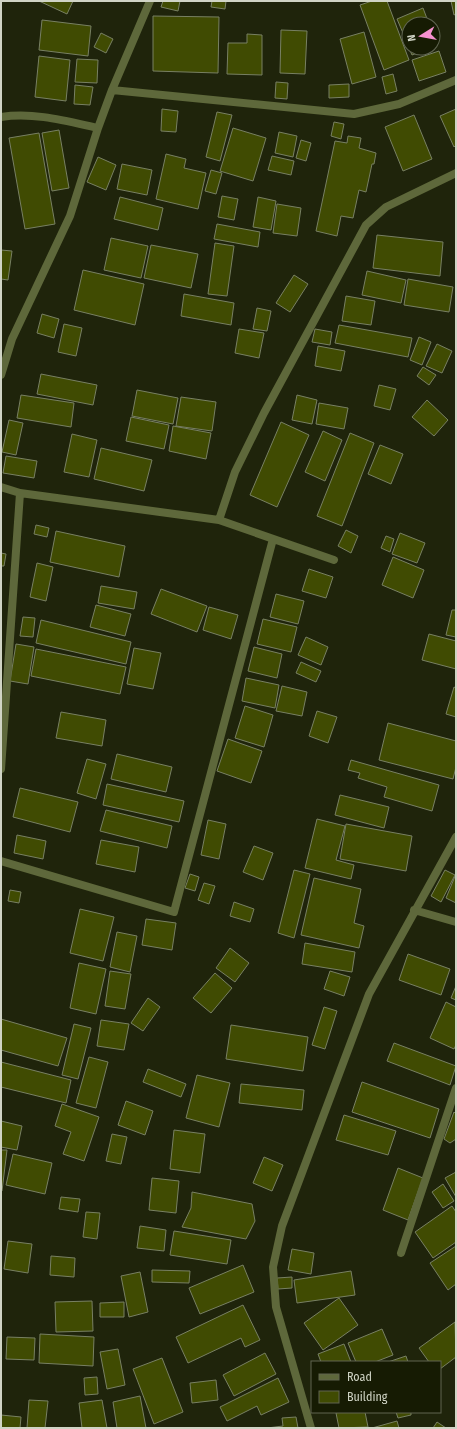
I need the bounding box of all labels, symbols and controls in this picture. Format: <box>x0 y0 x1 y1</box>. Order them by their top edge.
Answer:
north arrow <box>401 16 441 56</box>
text: N <box>405 33 419 42</box>
legend <box>311 1361 441 1413</box>
text: Road <box>347 1370 372 1384</box>
text: Building <box>347 1390 388 1404</box>

